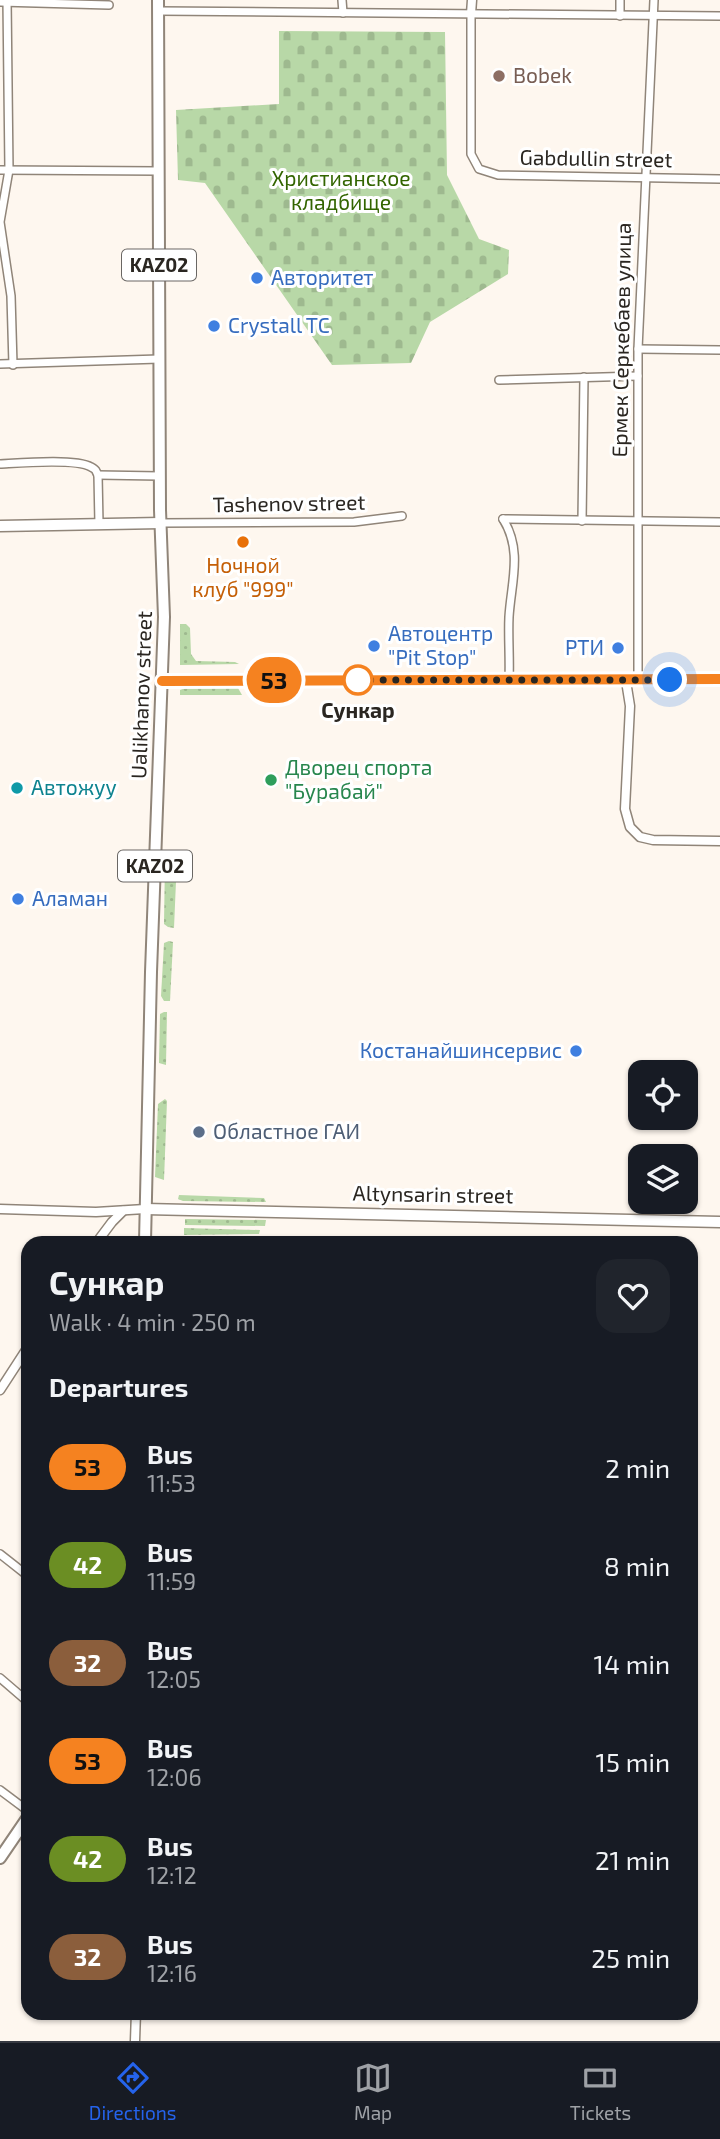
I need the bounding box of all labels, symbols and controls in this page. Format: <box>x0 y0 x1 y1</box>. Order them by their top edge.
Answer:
place label: Bobek <box>513 62 572 87</box>
marker: Bobek <box>491 68 507 84</box>
street label: Gabdullin street <box>519 144 673 171</box>
park label: Христианское кладбище <box>271 165 411 214</box>
street label: Ермек Серкебаев улица <box>606 222 636 458</box>
road number: KАZ02 <box>122 249 196 280</box>
place label: Авторитет <box>271 264 374 289</box>
marker: Авторитет <box>249 270 265 286</box>
place label: Crystall TC <box>228 312 330 337</box>
marker: Crystall TC <box>206 318 222 334</box>
street label: Tashenov street <box>212 489 366 516</box>
marker: Ночной клуб "999" <box>235 534 251 550</box>
place label: Ночной клуб "999" <box>192 552 294 602</box>
street label: Ualikhanov street <box>125 611 156 779</box>
place label: Автоцентр "Pit Stop" <box>388 620 493 669</box>
place label: РТИ <box>565 634 604 659</box>
marker: Автоцентр "Pit Stop" <box>366 638 382 654</box>
marker: РТИ <box>610 640 626 656</box>
line badge: 53 <box>243 657 306 703</box>
your location <box>652 662 687 697</box>
text: 53 <box>261 665 287 694</box>
marker: Сункар <box>343 665 373 695</box>
place label: Сункар <box>321 697 395 722</box>
place label: Дворец спорта "Бурабай" <box>285 754 432 804</box>
marker: Дворец спорта "Бурабай" <box>263 772 279 788</box>
place label: Автожуу <box>31 774 117 800</box>
marker: Автожуу <box>9 780 25 796</box>
road number: KАZ02 <box>118 850 192 881</box>
place label: Аламан <box>32 885 108 910</box>
marker: Аламан <box>10 891 26 907</box>
place label: Костанайшинсервис <box>360 1037 562 1062</box>
marker: Костанайшинсервис <box>568 1043 584 1059</box>
map controls <box>628 1060 698 1214</box>
button: locate <box>628 1060 698 1130</box>
place label: Областное ГАИ <box>213 1118 360 1143</box>
marker: Областное ГАИ <box>191 1124 207 1140</box>
button: layers <box>628 1144 698 1214</box>
street label: Altynsarin street <box>353 1180 514 1207</box>
button: heart <box>596 1259 670 1333</box>
text: Сункар <box>49 1262 164 1302</box>
text: Walk · 4 min · 250 m <box>49 1308 256 1336</box>
text: Departures <box>49 1371 188 1402</box>
text: Bus <box>147 1438 193 1469</box>
text: 53 <box>74 1452 101 1481</box>
text: 2 min <box>605 1452 670 1483</box>
text: 11:53 <box>147 1469 196 1497</box>
text: Bus <box>147 1536 193 1567</box>
text: 42 <box>73 1550 102 1579</box>
text: 8 min <box>604 1550 670 1581</box>
text: 11:59 <box>147 1567 196 1595</box>
text: Bus <box>147 1634 193 1665</box>
text: 32 <box>74 1648 101 1677</box>
text: 14 min <box>594 1648 670 1679</box>
text: 12:05 <box>147 1665 201 1693</box>
text: Bus <box>147 1732 193 1763</box>
text: 53 <box>74 1746 101 1775</box>
text: 15 min <box>596 1746 670 1777</box>
text: 12:06 <box>147 1763 202 1791</box>
text: Bus <box>147 1830 193 1861</box>
text: 42 <box>73 1844 102 1873</box>
text: 21 min <box>595 1844 670 1875</box>
text: 12:12 <box>147 1861 197 1889</box>
text: Bus <box>147 1928 193 1959</box>
text: 32 <box>74 1942 101 1971</box>
text: 25 min <box>591 1942 670 1973</box>
text: 12:16 <box>147 1959 197 1987</box>
tab: Directions <box>89 2059 176 2124</box>
tab: Map <box>354 2059 392 2124</box>
tab: Tickets <box>570 2059 631 2124</box>

